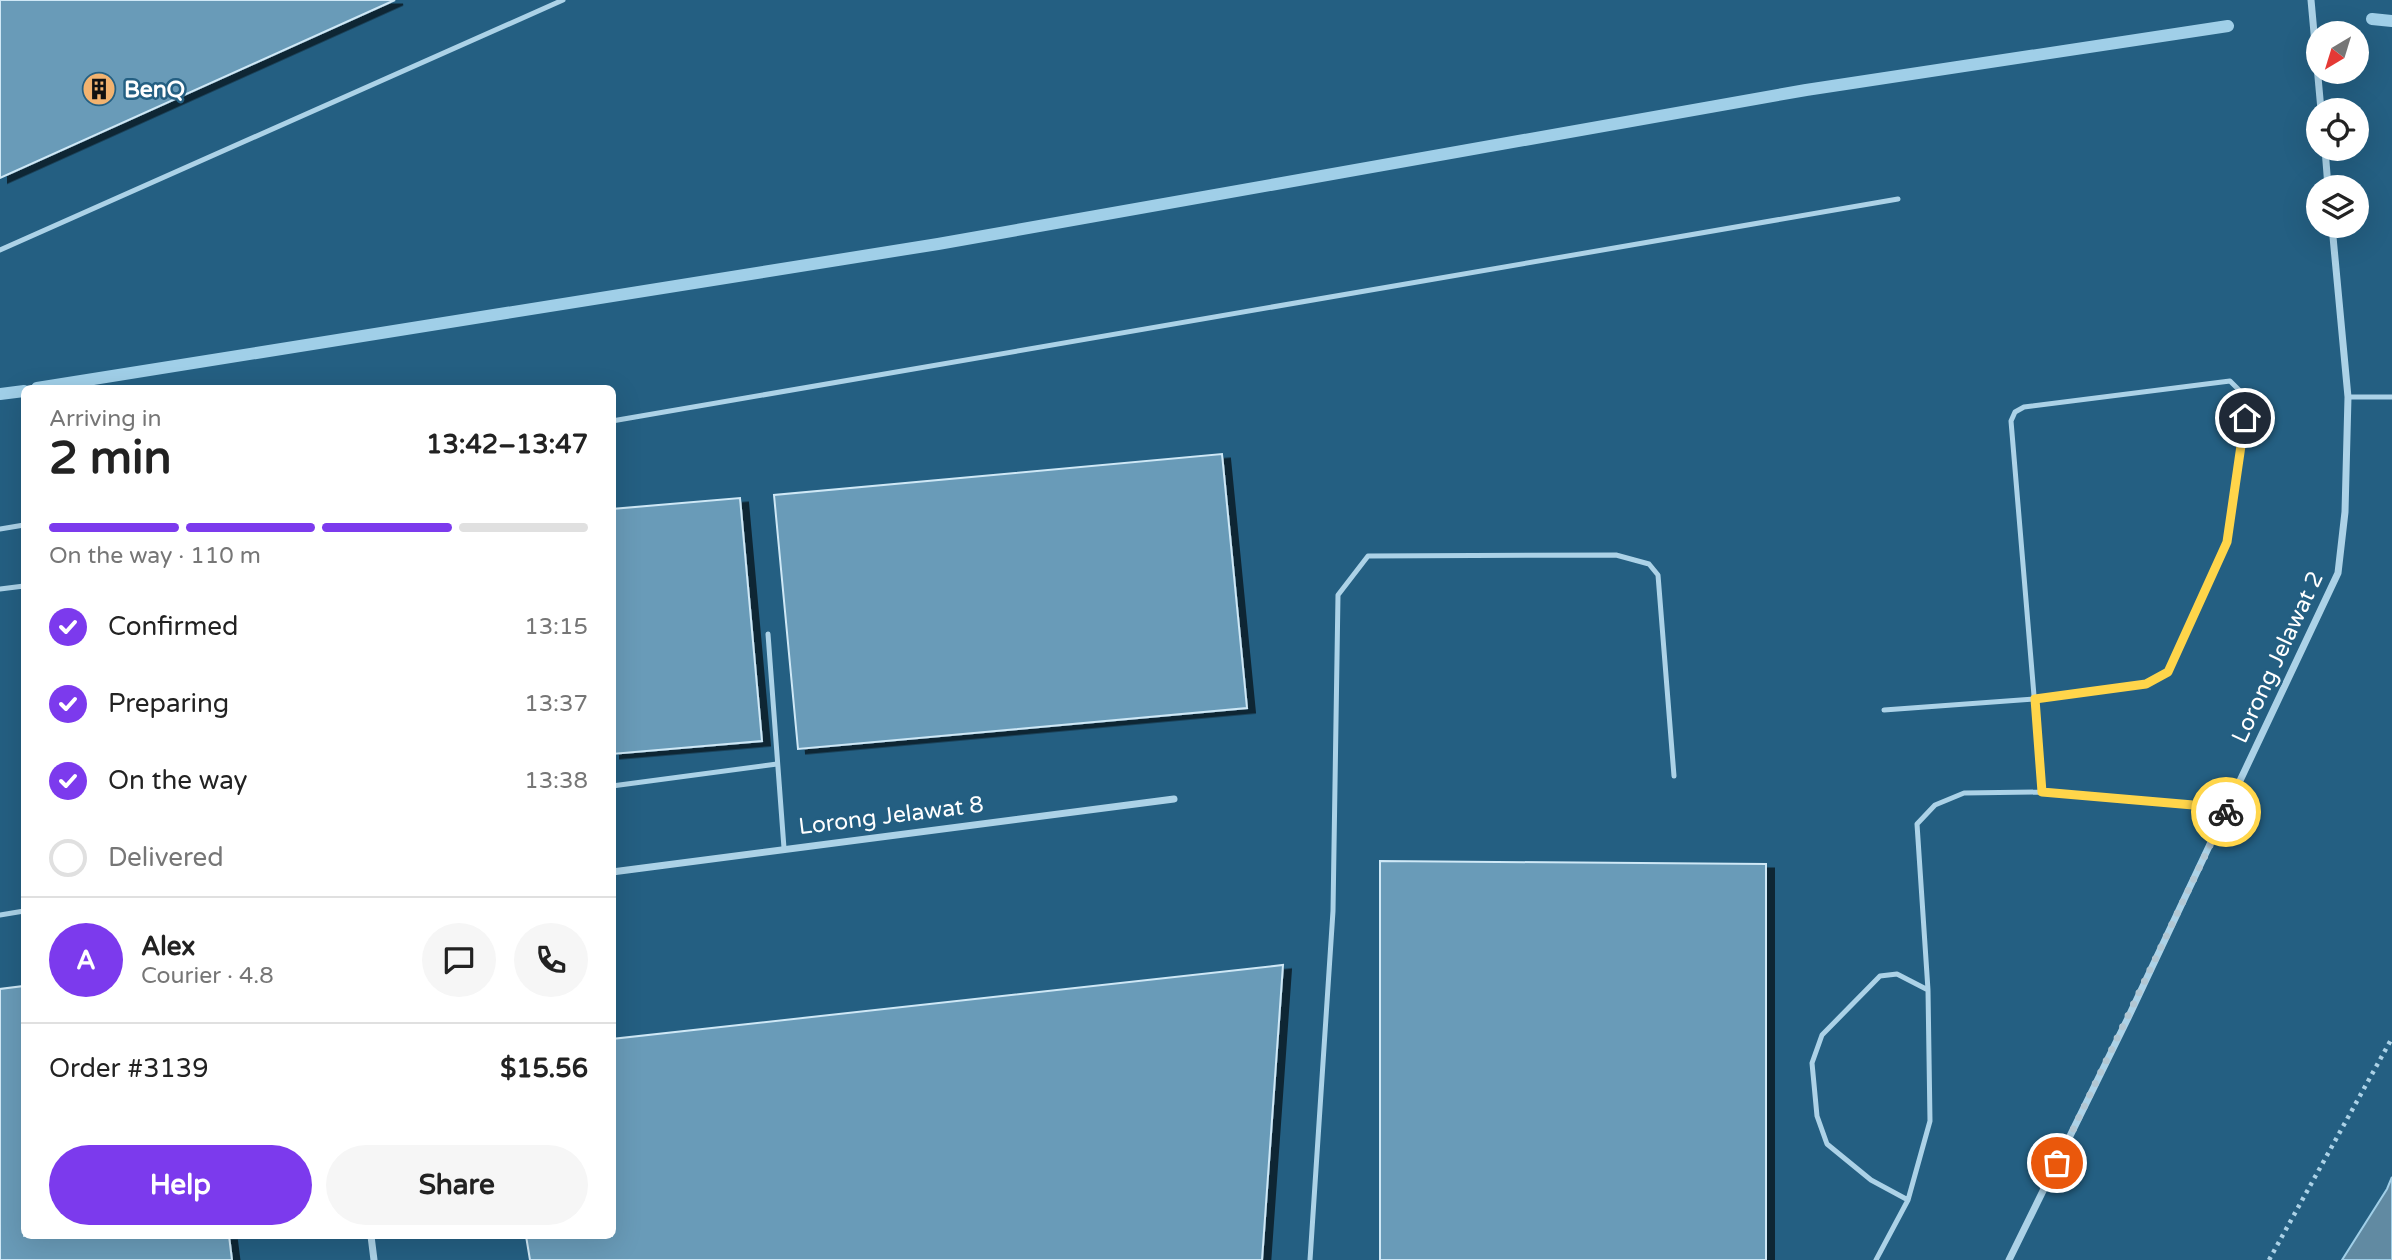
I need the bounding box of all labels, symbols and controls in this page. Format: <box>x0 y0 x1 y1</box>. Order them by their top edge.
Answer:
north arrow <box>2306 21 2370 84</box>
map controls <box>2306 21 2369 238</box>
building icon: BenQ <box>80 70 118 108</box>
place label: BenQ <box>124 76 185 104</box>
button: locate <box>2306 98 2369 161</box>
button: layers <box>2306 175 2369 238</box>
pin <box>2215 388 2275 448</box>
icon: home <box>2226 399 2264 437</box>
text: Arriving in <box>49 405 162 433</box>
text: 13:42–13:47 <box>426 429 588 460</box>
text: 2 min <box>49 431 172 486</box>
text: On the way · 110 m <box>49 542 261 570</box>
street label: Lorong Jelawat 2 <box>2226 567 2330 748</box>
icon: check <box>49 608 87 646</box>
text: Confirmed <box>108 611 238 642</box>
text: 13:15 <box>524 613 588 641</box>
icon: check <box>49 685 87 723</box>
text: Preparing <box>108 688 229 719</box>
text: 13:37 <box>524 690 588 718</box>
icon: check <box>49 762 87 800</box>
text: On the way <box>108 765 248 796</box>
text: 13:38 <box>524 767 588 795</box>
courier <box>2191 777 2261 847</box>
street label: Lorong Jelawat 8 <box>797 791 985 841</box>
icon: bike <box>2207 793 2245 831</box>
text: Delivered <box>108 842 224 873</box>
button: chat <box>422 923 496 997</box>
button: phone <box>514 923 588 997</box>
text: Alex <box>141 931 195 962</box>
text: A <box>76 945 96 976</box>
text: Courier · 4.8 <box>141 962 274 990</box>
text: Order #3139 <box>49 1053 209 1084</box>
text: $15.56 <box>500 1053 588 1084</box>
pin <box>2027 1133 2087 1193</box>
icon: bag <box>2038 1144 2076 1182</box>
button: Help <box>49 1145 312 1225</box>
button: Share <box>326 1145 588 1225</box>

